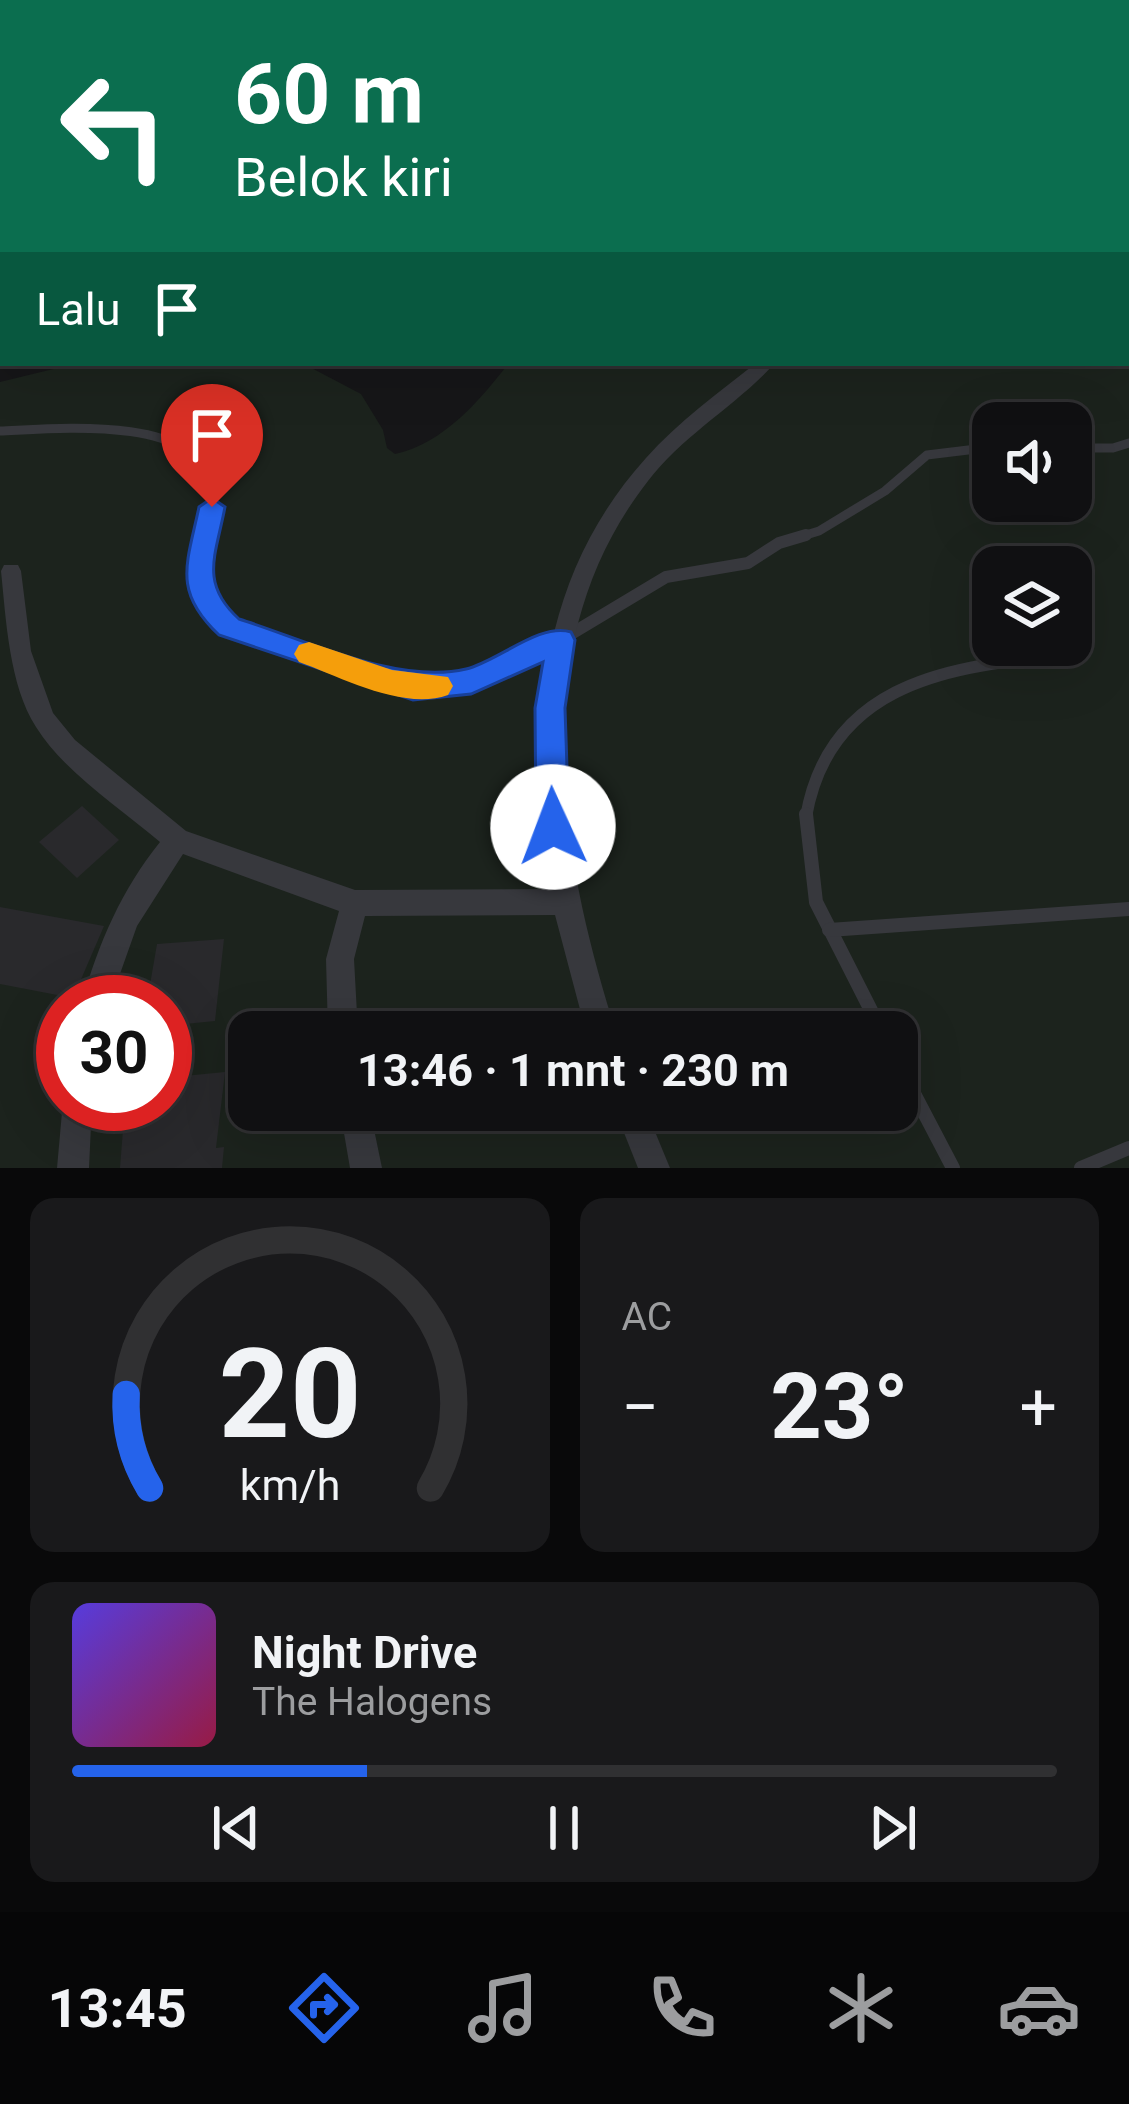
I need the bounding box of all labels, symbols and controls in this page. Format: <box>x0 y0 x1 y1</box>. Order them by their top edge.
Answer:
text: 60 m <box>234 45 424 144</box>
icon: left <box>36 48 192 204</box>
text: Belok kiri <box>234 146 453 209</box>
icon: arrive <box>144 276 210 342</box>
text: Lalu <box>36 283 120 336</box>
pin <box>161 384 263 507</box>
icon: arrive <box>179 402 245 468</box>
map controls <box>972 402 1092 666</box>
button: sound <box>972 402 1092 522</box>
button: layers <box>972 546 1092 666</box>
position arrow <box>490 764 616 890</box>
speed limit sign: 30 <box>36 975 192 1131</box>
text: 13:46 · 1 mnt · 230 m <box>357 1044 789 1097</box>
text: AC <box>622 1294 672 1340</box>
text: 20 <box>218 1321 361 1467</box>
text: 23° <box>770 1355 909 1460</box>
text: − <box>622 1369 659 1446</box>
text: + <box>1020 1369 1057 1446</box>
text: km/h <box>239 1460 340 1510</box>
text: Night Drive <box>252 1626 477 1679</box>
text: The Halogens <box>252 1679 492 1725</box>
icon: previous <box>203 1795 269 1861</box>
icon: pause <box>531 1795 597 1861</box>
icon: next <box>860 1795 926 1861</box>
icon: directions <box>282 1966 366 2050</box>
icon: music <box>461 1966 545 2050</box>
icon: phone <box>640 1966 724 2050</box>
icon: climate <box>819 1966 903 2050</box>
icon: car <box>997 1966 1081 2050</box>
text: 13:45 <box>47 1977 187 2040</box>

